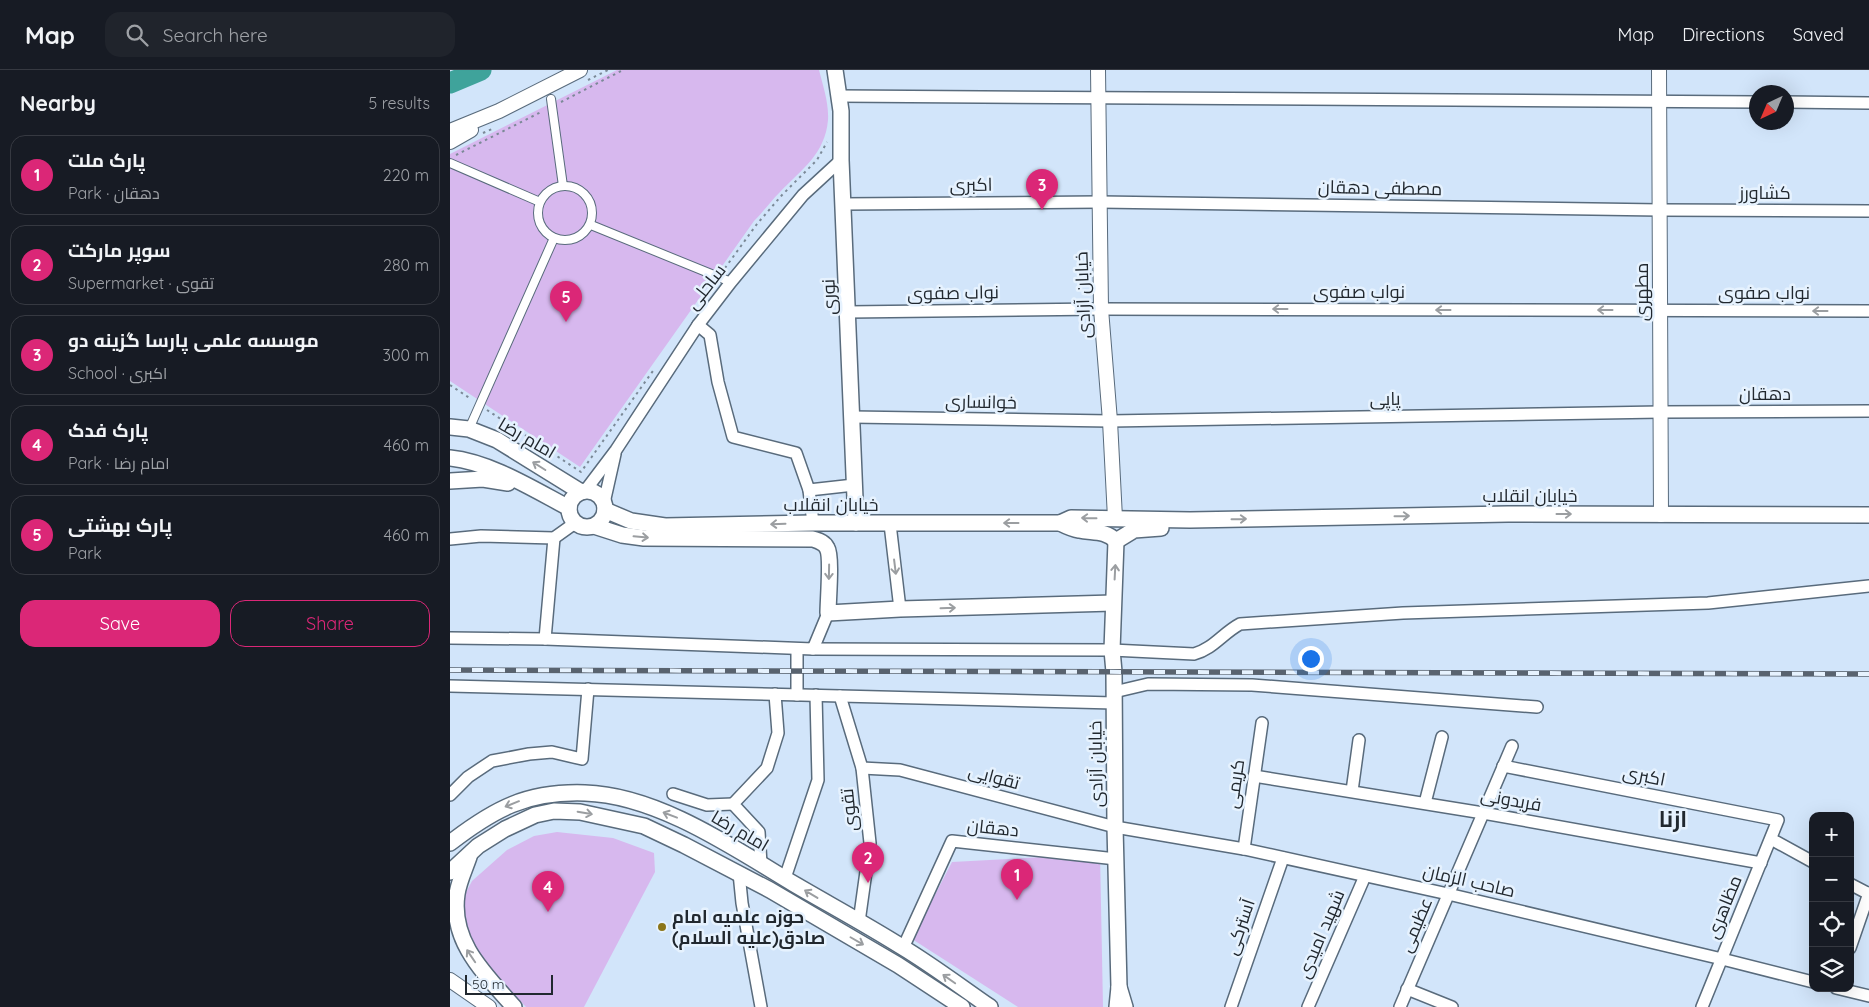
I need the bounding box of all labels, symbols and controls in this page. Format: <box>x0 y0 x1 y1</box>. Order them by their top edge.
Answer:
search box <box>105 12 455 57</box>
text: Map <box>25 20 75 50</box>
icon: search <box>123 21 151 49</box>
text: Search here <box>163 23 268 47</box>
text: Map <box>1617 23 1654 46</box>
text: Directions <box>1682 23 1765 46</box>
text: Saved <box>1793 23 1844 46</box>
north arrow <box>1749 85 1794 130</box>
text: Nearby <box>20 90 96 116</box>
text: 5 results <box>369 93 430 113</box>
text: پارک ملت <box>68 148 145 172</box>
text: 1 <box>34 165 40 185</box>
text: 220 m <box>383 165 429 185</box>
pin: 3 <box>1026 169 1058 210</box>
street label: اکبری <box>949 173 993 196</box>
street label: مصطفی دهقان <box>1318 175 1442 200</box>
street label: کشاورز <box>1738 181 1791 204</box>
text: Park · دهقان <box>68 183 160 203</box>
text: سوپر مارکت <box>68 238 171 262</box>
street label: خیابان آزادی <box>1069 251 1096 339</box>
text: 2 <box>32 255 42 275</box>
text: 280 m <box>383 255 429 275</box>
street label: ساحلی <box>681 259 731 314</box>
street label: مطهری <box>1630 263 1653 321</box>
text: Supermarket · تقوی <box>68 273 214 293</box>
street label: نوری <box>816 279 841 315</box>
street label: نواب صفوی <box>907 280 999 305</box>
street label: نواب صفوی <box>1313 280 1405 303</box>
pin: 5 <box>550 281 582 322</box>
street label: نواب صفوی <box>1718 281 1810 304</box>
one-way arrow <box>1273 304 1289 314</box>
one-way arrow <box>1435 305 1452 315</box>
one-way arrow <box>1598 305 1614 315</box>
one-way arrow <box>1813 306 1829 316</box>
text: موسسه علمی پارسا گزینه دو <box>68 328 319 352</box>
text: 3 <box>33 345 41 365</box>
text: 300 m <box>383 345 429 365</box>
text: School · اکبری <box>68 363 167 383</box>
street label: دهقان <box>1739 382 1791 405</box>
street label: پاپی <box>1369 387 1401 411</box>
street label: خوانساری <box>945 389 1017 414</box>
street label: امام رضا <box>494 412 560 464</box>
text: پارک فدک <box>68 418 148 442</box>
text: 4 <box>32 435 42 455</box>
text: 460 m <box>383 435 429 455</box>
text: Park · امام رضا <box>68 453 169 473</box>
one-way arrow <box>533 461 547 471</box>
street label: خیابان انقلاب <box>1482 484 1578 507</box>
street label: خیابان انقلاب <box>783 493 879 516</box>
one-way arrow <box>1556 509 1572 519</box>
one-way arrow <box>1393 511 1409 521</box>
text: پارک بهشتی <box>68 513 172 537</box>
one-way arrow <box>1081 513 1098 523</box>
one-way arrow <box>1231 515 1247 524</box>
one-way arrow <box>1003 518 1020 528</box>
one-way arrow <box>771 520 787 529</box>
text: 5 <box>32 525 42 545</box>
text: 460 m <box>383 525 429 545</box>
one-way arrow <box>632 532 648 542</box>
text: Park <box>68 543 102 563</box>
one-way arrow <box>890 558 900 574</box>
one-way arrow <box>824 564 834 580</box>
one-way arrow <box>1110 564 1119 580</box>
button: Save <box>20 600 220 647</box>
button: Share <box>230 600 430 647</box>
one-way arrow <box>940 603 956 613</box>
your location <box>1298 646 1324 672</box>
street label: خیابان آزادی <box>1083 720 1108 808</box>
street label: کریمی <box>1220 758 1249 810</box>
street label: تقوایی <box>966 759 1023 794</box>
street label: اکبری <box>1621 760 1667 791</box>
street label: فریدونی <box>1479 783 1543 816</box>
street label: تقوی <box>835 787 862 833</box>
one-way arrow <box>505 800 520 809</box>
street label: امام رضا <box>707 805 773 857</box>
district label: ازنا <box>1659 805 1687 833</box>
one-way arrow <box>576 809 592 819</box>
one-way arrow <box>662 810 678 819</box>
map controls <box>1809 812 1854 992</box>
button: + <box>1809 812 1854 857</box>
street label: دهقان <box>966 813 1020 842</box>
pin: 2 <box>852 842 884 883</box>
button: − <box>1809 857 1854 902</box>
pin: 1 <box>1001 859 1033 900</box>
street label: صاحب الزمان <box>1421 859 1517 902</box>
pin: 4 <box>532 871 564 912</box>
street label: مظاهری <box>1700 872 1747 942</box>
street label: شهید امیدی <box>1292 886 1350 982</box>
one-way arrow <box>805 888 819 898</box>
street label: عظیمی <box>1394 894 1437 956</box>
street label: آسترکی <box>1219 896 1260 958</box>
button: locate <box>1809 902 1854 947</box>
place label: حوزه علمیه امام صادق(علیه السلام) <box>672 905 825 950</box>
marker: حوزه علمیه امام صادق(علیه السلام) <box>656 921 668 933</box>
one-way arrow <box>849 936 863 946</box>
button: layers <box>1809 947 1854 992</box>
one-way arrow <box>466 950 476 964</box>
scale bar <box>465 972 552 995</box>
one-way arrow <box>943 974 957 984</box>
text: 50 m <box>472 975 505 993</box>

